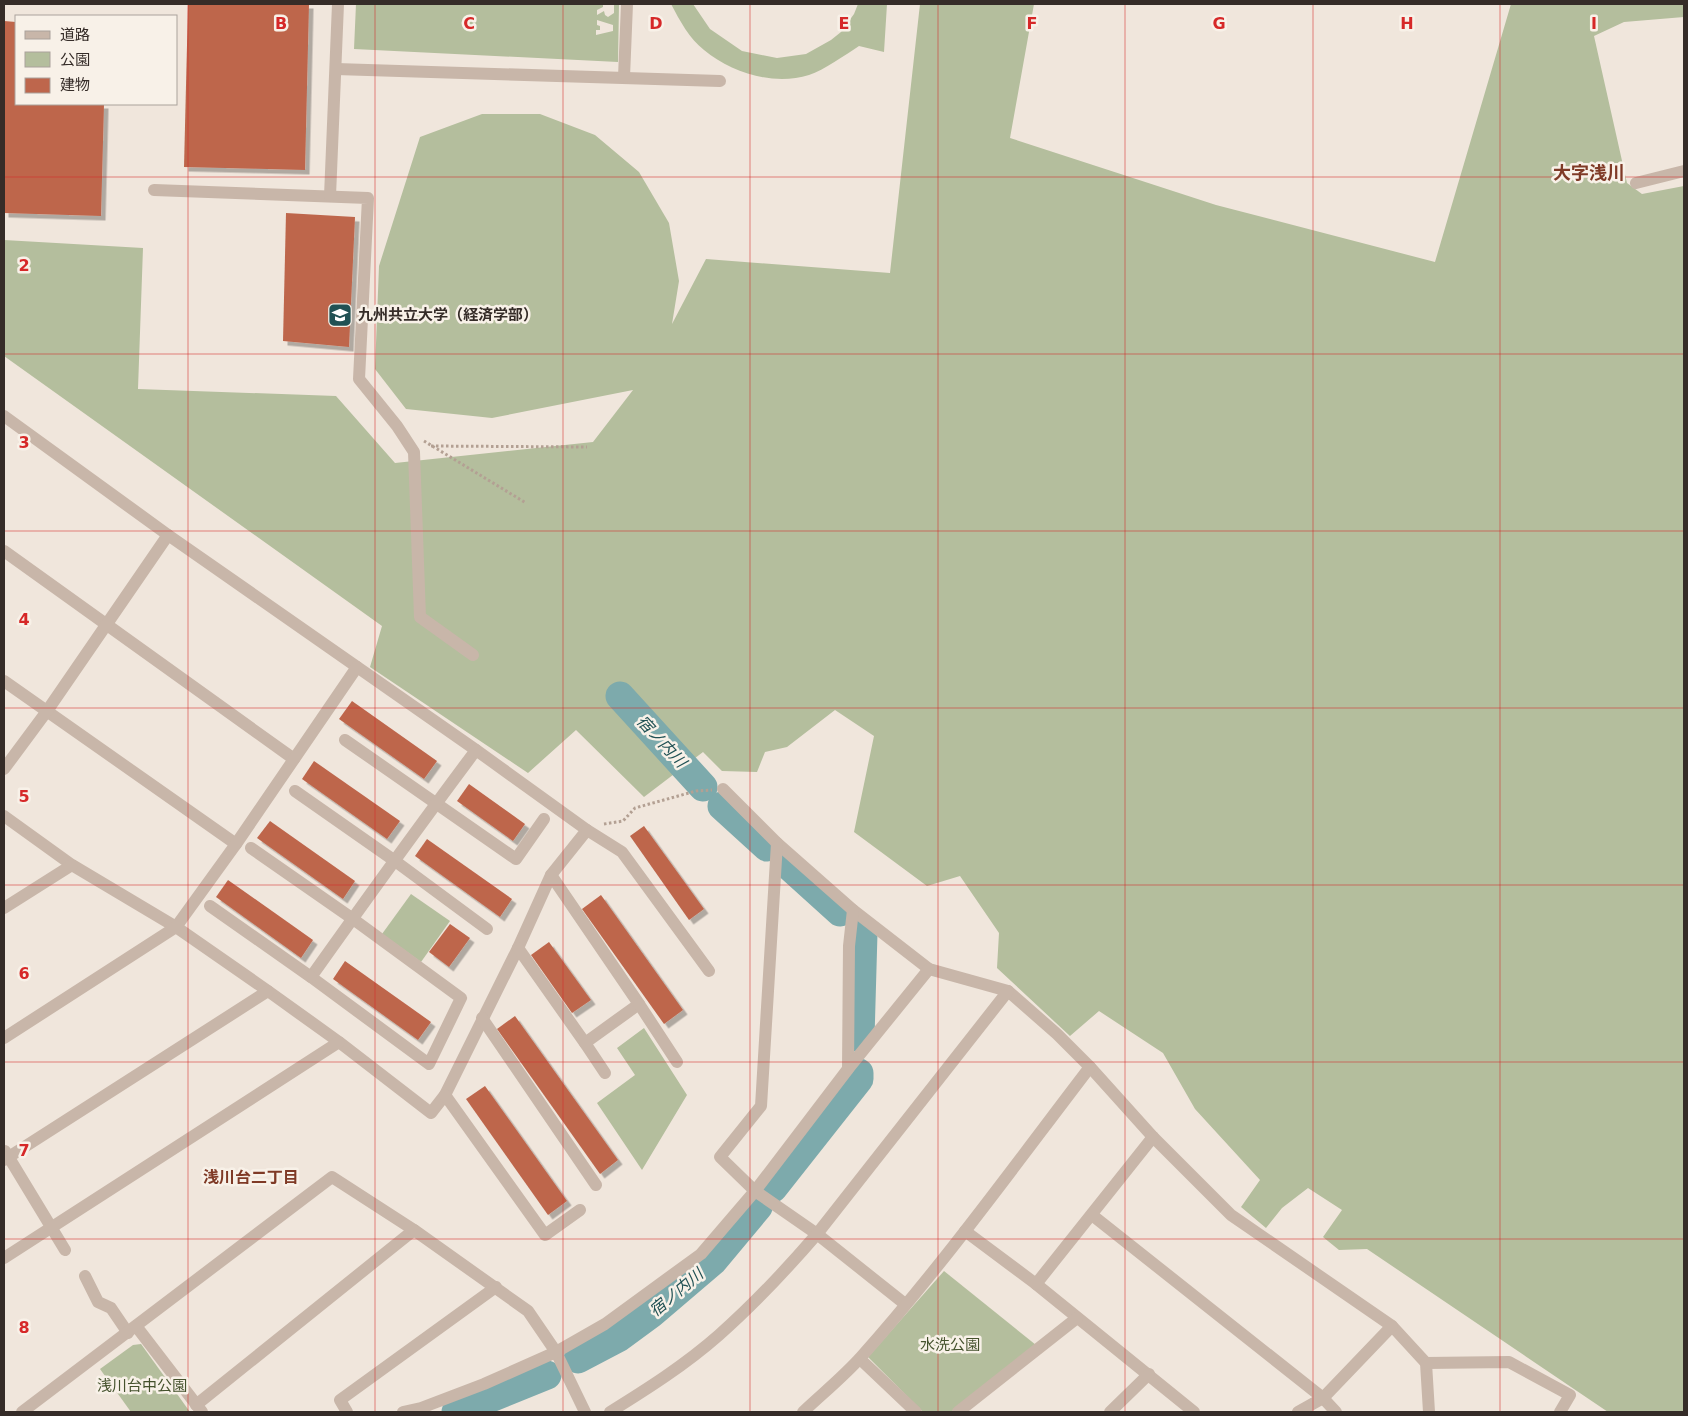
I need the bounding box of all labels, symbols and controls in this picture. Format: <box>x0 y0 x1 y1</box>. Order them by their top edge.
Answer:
text: B <box>275 14 287 33</box>
text: C <box>463 14 475 33</box>
text: D <box>649 14 663 33</box>
text: E <box>839 14 849 33</box>
text: F <box>1027 14 1037 33</box>
text: G <box>1212 14 1226 33</box>
text: H <box>1400 14 1414 33</box>
text: I <box>1591 14 1597 33</box>
legend <box>15 15 178 105</box>
text: 道路 <box>60 26 90 44</box>
text: 公園 <box>60 51 90 69</box>
text: 建物 <box>60 76 90 94</box>
district label: 大字浅川 <box>1553 162 1625 183</box>
text: 2 <box>18 256 30 275</box>
school or university icon: 九州共立大学（経済学部） <box>327 302 353 328</box>
place label: 九州共立大学（経済学部） <box>358 306 538 324</box>
text: 3 <box>18 433 30 452</box>
text: 4 <box>18 610 30 629</box>
water label: 宿ノ内川 <box>633 711 692 773</box>
text: 5 <box>18 787 30 806</box>
text: 6 <box>18 964 30 983</box>
text: 7 <box>18 1141 30 1160</box>
district label: 浅川台二丁目 <box>203 1168 299 1187</box>
water label: 宿ノ内川 <box>646 1263 708 1320</box>
text: 8 <box>18 1318 30 1337</box>
park label: 水洗公園 <box>920 1336 980 1354</box>
park label: 浅川台中公園 <box>97 1377 187 1395</box>

